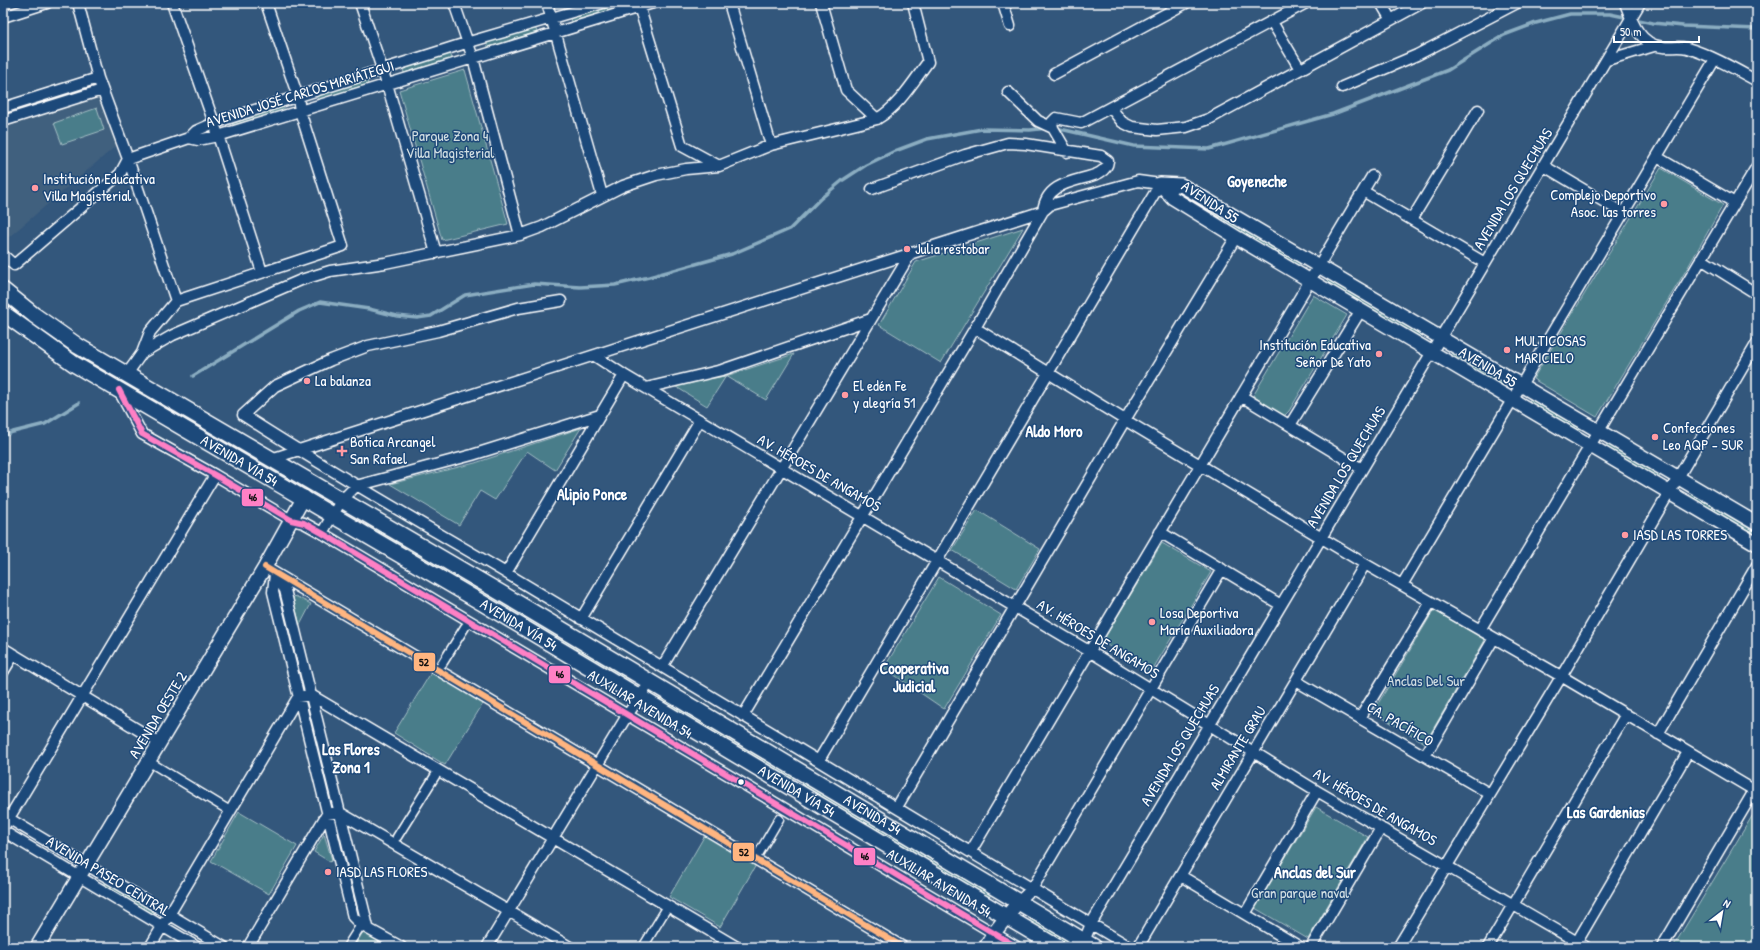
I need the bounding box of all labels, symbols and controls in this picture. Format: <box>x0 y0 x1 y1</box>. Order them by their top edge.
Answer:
scale bar <box>1614 18 1699 44</box>
text: 50 m <box>1620 23 1641 40</box>
street label: AVENIDA JOSÉ CARLOS MARIÁTEGUI <box>203 55 397 132</box>
street label: AVENIDA LOS QUECHUAS <box>1468 124 1557 253</box>
park label: Parque Zona 4 Villa Magisterial <box>406 125 494 163</box>
place label: Institución Educativa Villa Magisterial <box>43 168 155 206</box>
district label: Goyeneche <box>1227 170 1288 193</box>
street label: AVENIDA 55 <box>1178 175 1244 228</box>
marker: Institución Educativa Villa Magisterial <box>30 183 40 193</box>
place label: Complejo Deportivo Asoc. las torres <box>1550 184 1656 222</box>
marker: Complejo Deportivo Asoc. las torres <box>1659 199 1669 209</box>
place label: Julia restobar <box>915 238 990 259</box>
marker: Julia restobar <box>902 244 912 254</box>
place label: MULTICOSAS MARICIELO <box>1515 330 1586 368</box>
place label: Institución Educativa Señor De Yato <box>1259 334 1371 372</box>
street label: AVENIDA 55 <box>1455 341 1522 393</box>
marker: MULTICOSAS MARICIELO <box>1502 345 1512 355</box>
marker: Institución Educativa Señor De Yato <box>1374 349 1384 359</box>
place label: La balanza <box>315 370 371 391</box>
place label: El edén Fe y alegría 51 <box>853 375 916 413</box>
marker: La balanza <box>302 376 312 386</box>
marker: El edén Fe y alegría 51 <box>840 390 850 400</box>
street label: AVENIDA LOS QUECHUAS <box>1301 402 1390 531</box>
place label: Confecciones Leo AQP - SUR <box>1663 417 1744 455</box>
district label: Aldo Moro <box>1025 420 1083 442</box>
street label: AVENIDA VÍA 54 <box>197 429 283 491</box>
street label: AV. HÉROES DE ANGAMOS <box>754 429 885 517</box>
place label: Botica Arcangel San Rafael <box>350 431 436 469</box>
marker: Confecciones Leo AQP - SUR <box>1650 432 1660 442</box>
marker: Botica Arcangel San Rafael <box>337 446 347 456</box>
district label: Alipio Ponce <box>557 483 628 506</box>
line badge: 46 <box>241 488 264 507</box>
text: 46 <box>249 490 258 504</box>
place label: IASD LAS TORRES <box>1633 524 1727 545</box>
marker: IASD LAS TORRES <box>1620 530 1630 540</box>
street label: AVENIDA VÍA 54 <box>476 593 562 656</box>
street label: AV. HÉROES DE ANGAMOS <box>1033 594 1163 684</box>
place label: Losa Deportiva María Auxiliadora <box>1160 602 1254 640</box>
marker: Losa Deportiva María Auxiliadora <box>1147 617 1157 627</box>
line badge: 52 <box>413 652 436 672</box>
text: 52 <box>419 655 430 669</box>
district label: Cooperativa Judicial <box>879 657 949 697</box>
street label: AUXILIAR AVENIDA 54 <box>584 664 697 743</box>
line badge: 46 <box>548 665 571 684</box>
street label: AVENIDA OESTE 2 <box>123 667 192 762</box>
text: 46 <box>556 667 565 681</box>
park label: Anclas Del Sur <box>1387 670 1465 691</box>
street label: AVENIDA LOS QUECHUAS <box>1135 680 1224 809</box>
street label: CA. PACÍFICO <box>1363 696 1438 751</box>
street label: ALMIRANTE GRAU <box>1204 702 1271 794</box>
district label: Las Flores Zona 1 <box>322 738 381 778</box>
street label: AVENIDA VÍA 54 <box>754 760 840 822</box>
street label: AV. HÉROES DE ANGAMOS <box>1310 763 1441 851</box>
unlabelled marker <box>736 777 746 787</box>
street label: AVENIDA 54 <box>840 789 906 840</box>
district label: Las Gardenias <box>1567 801 1646 823</box>
street label: AVENIDA PASEO CENTRAL <box>42 830 175 921</box>
line badge: 52 <box>732 842 755 862</box>
street label: AUXILIAR AVENIDA 54 <box>883 843 996 922</box>
text: 52 <box>739 845 750 859</box>
line badge: 46 <box>853 847 876 866</box>
text: 46 <box>861 849 870 863</box>
place label: IASD LAS FLORES <box>336 861 428 882</box>
district label: Anclas del Sur <box>1274 861 1357 883</box>
marker: IASD LAS FLORES <box>323 867 333 877</box>
park label: Gran parque naval <box>1251 882 1349 903</box>
north arrow <box>1702 892 1742 932</box>
text: N <box>1721 896 1733 911</box>

